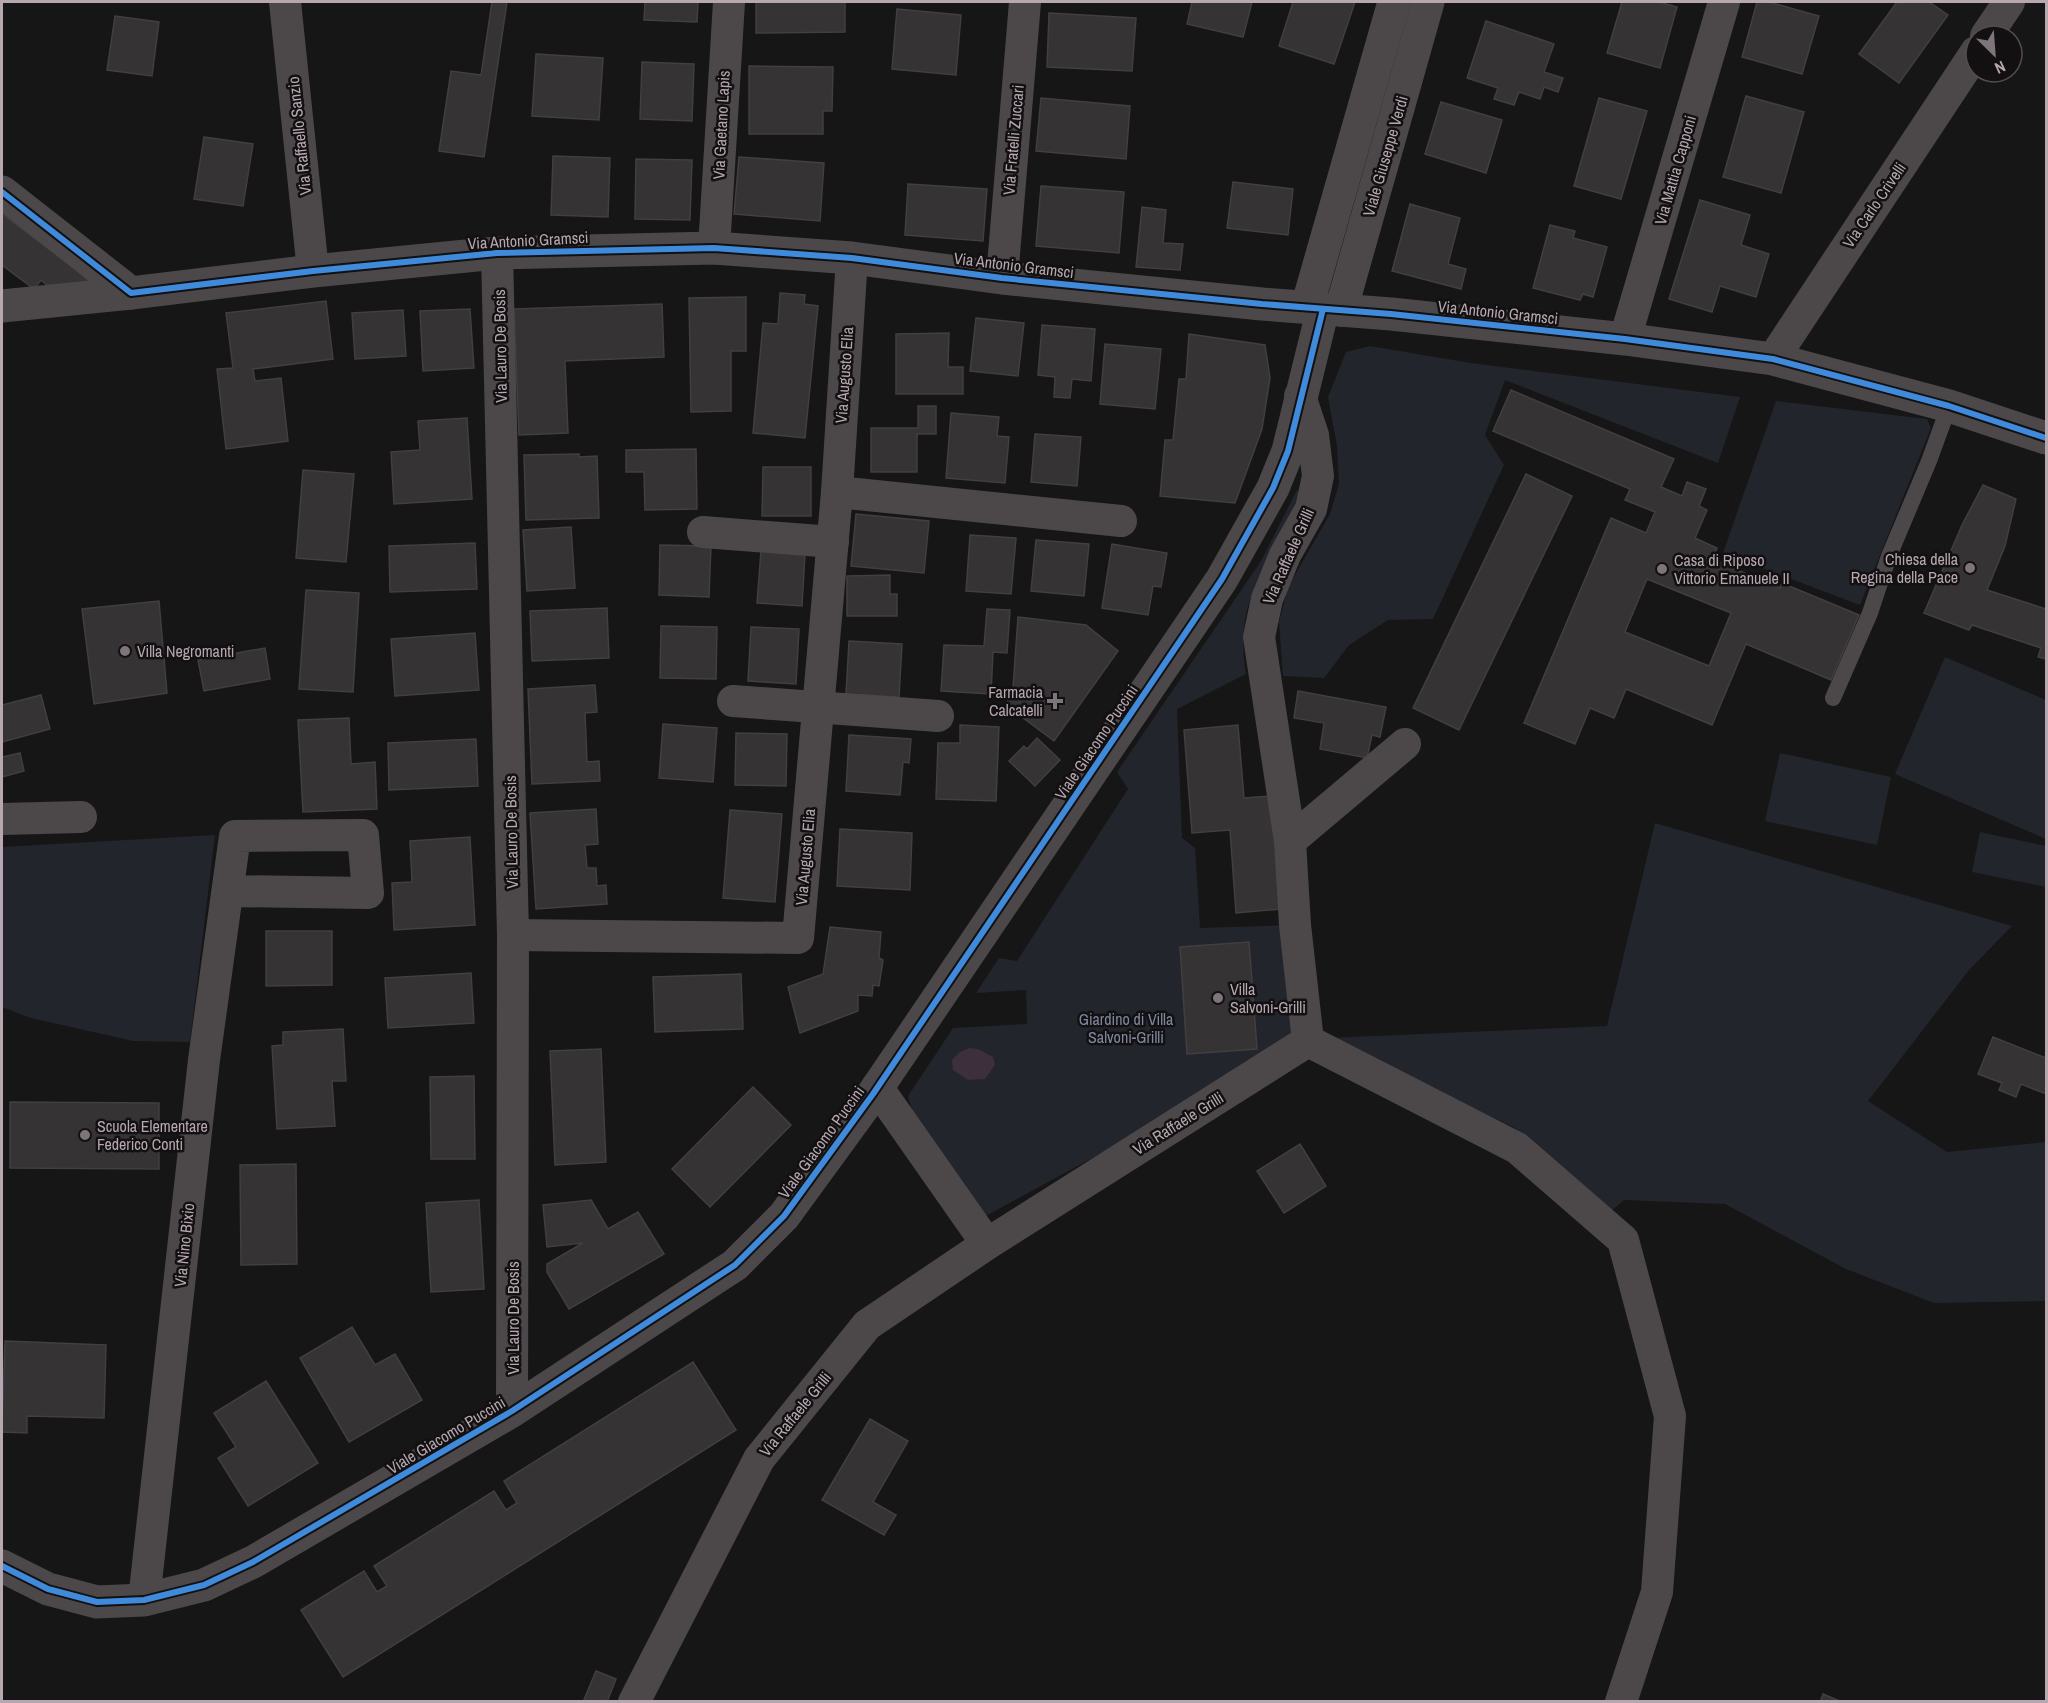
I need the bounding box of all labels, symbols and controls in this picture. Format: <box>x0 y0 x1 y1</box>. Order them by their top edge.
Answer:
north arrow <box>1964 24 2024 84</box>
text: N <box>1991 56 2009 80</box>
street label: Via Gaetano Lapis <box>707 70 735 180</box>
street label: Via Raffaello Sanzio <box>282 76 316 196</box>
street label: Via Fratelli Zuccari <box>997 84 1029 196</box>
street label: Viale Giuseppe Verdi <box>1357 93 1413 219</box>
street label: Via Mattia Capponi <box>1649 113 1701 227</box>
street label: Via Carlo Crivelli <box>1837 158 1911 252</box>
street label: Via Antonio Gramsci <box>467 226 589 254</box>
street label: Via Antonio Gramsci <box>953 247 1075 283</box>
street label: Via Lauro De Bosis <box>488 289 512 403</box>
street label: Via Antonio Gramsci <box>1437 295 1559 329</box>
street label: Via Augusto Elia <box>830 325 858 424</box>
street label: Via Raffaele Grilli <box>1257 504 1319 608</box>
place label: Chiesa della Regina della Pace <box>1851 548 1959 588</box>
place label: Casa di Riposo Vittorio Emanuele II <box>1674 549 1790 589</box>
marker: Chiesa della Regina della Pace <box>1963 561 1977 575</box>
marker: Casa di Riposo Vittorio Emanuele II <box>1655 562 1669 576</box>
place label: Villa Negromanti <box>137 640 235 662</box>
marker: Villa Negromanti <box>118 644 132 658</box>
street label: Viale Giacomo Puccini <box>1049 680 1143 804</box>
place label: Farmacia Calcatelli <box>988 681 1044 721</box>
marker: Farmacia Calcatelli <box>1048 694 1062 708</box>
street label: Via Lauro De Bosis <box>499 775 523 889</box>
street label: Via Augusto Elia <box>790 807 820 906</box>
place label: Villa Salvoni-Grilli <box>1230 978 1306 1018</box>
marker: Villa Salvoni-Grilli <box>1211 991 1225 1005</box>
park label: Giardino di Villa Salvoni-Grilli <box>1079 1008 1174 1048</box>
street label: Viale Giacomo Puccini <box>773 1081 869 1203</box>
street label: Via Raffaele Grilli <box>1128 1086 1228 1160</box>
place label: Scuola Elementare Federico Conti <box>97 1115 208 1155</box>
marker: Scuola Elementare Federico Conti <box>78 1128 92 1142</box>
street label: Via Nino Bixio <box>169 1202 199 1288</box>
street label: Via Lauro De Bosis <box>502 1261 524 1375</box>
street label: Via Raffaele Grilli <box>754 1367 836 1461</box>
street label: Viale Giacomo Puccini <box>383 1391 509 1479</box>

